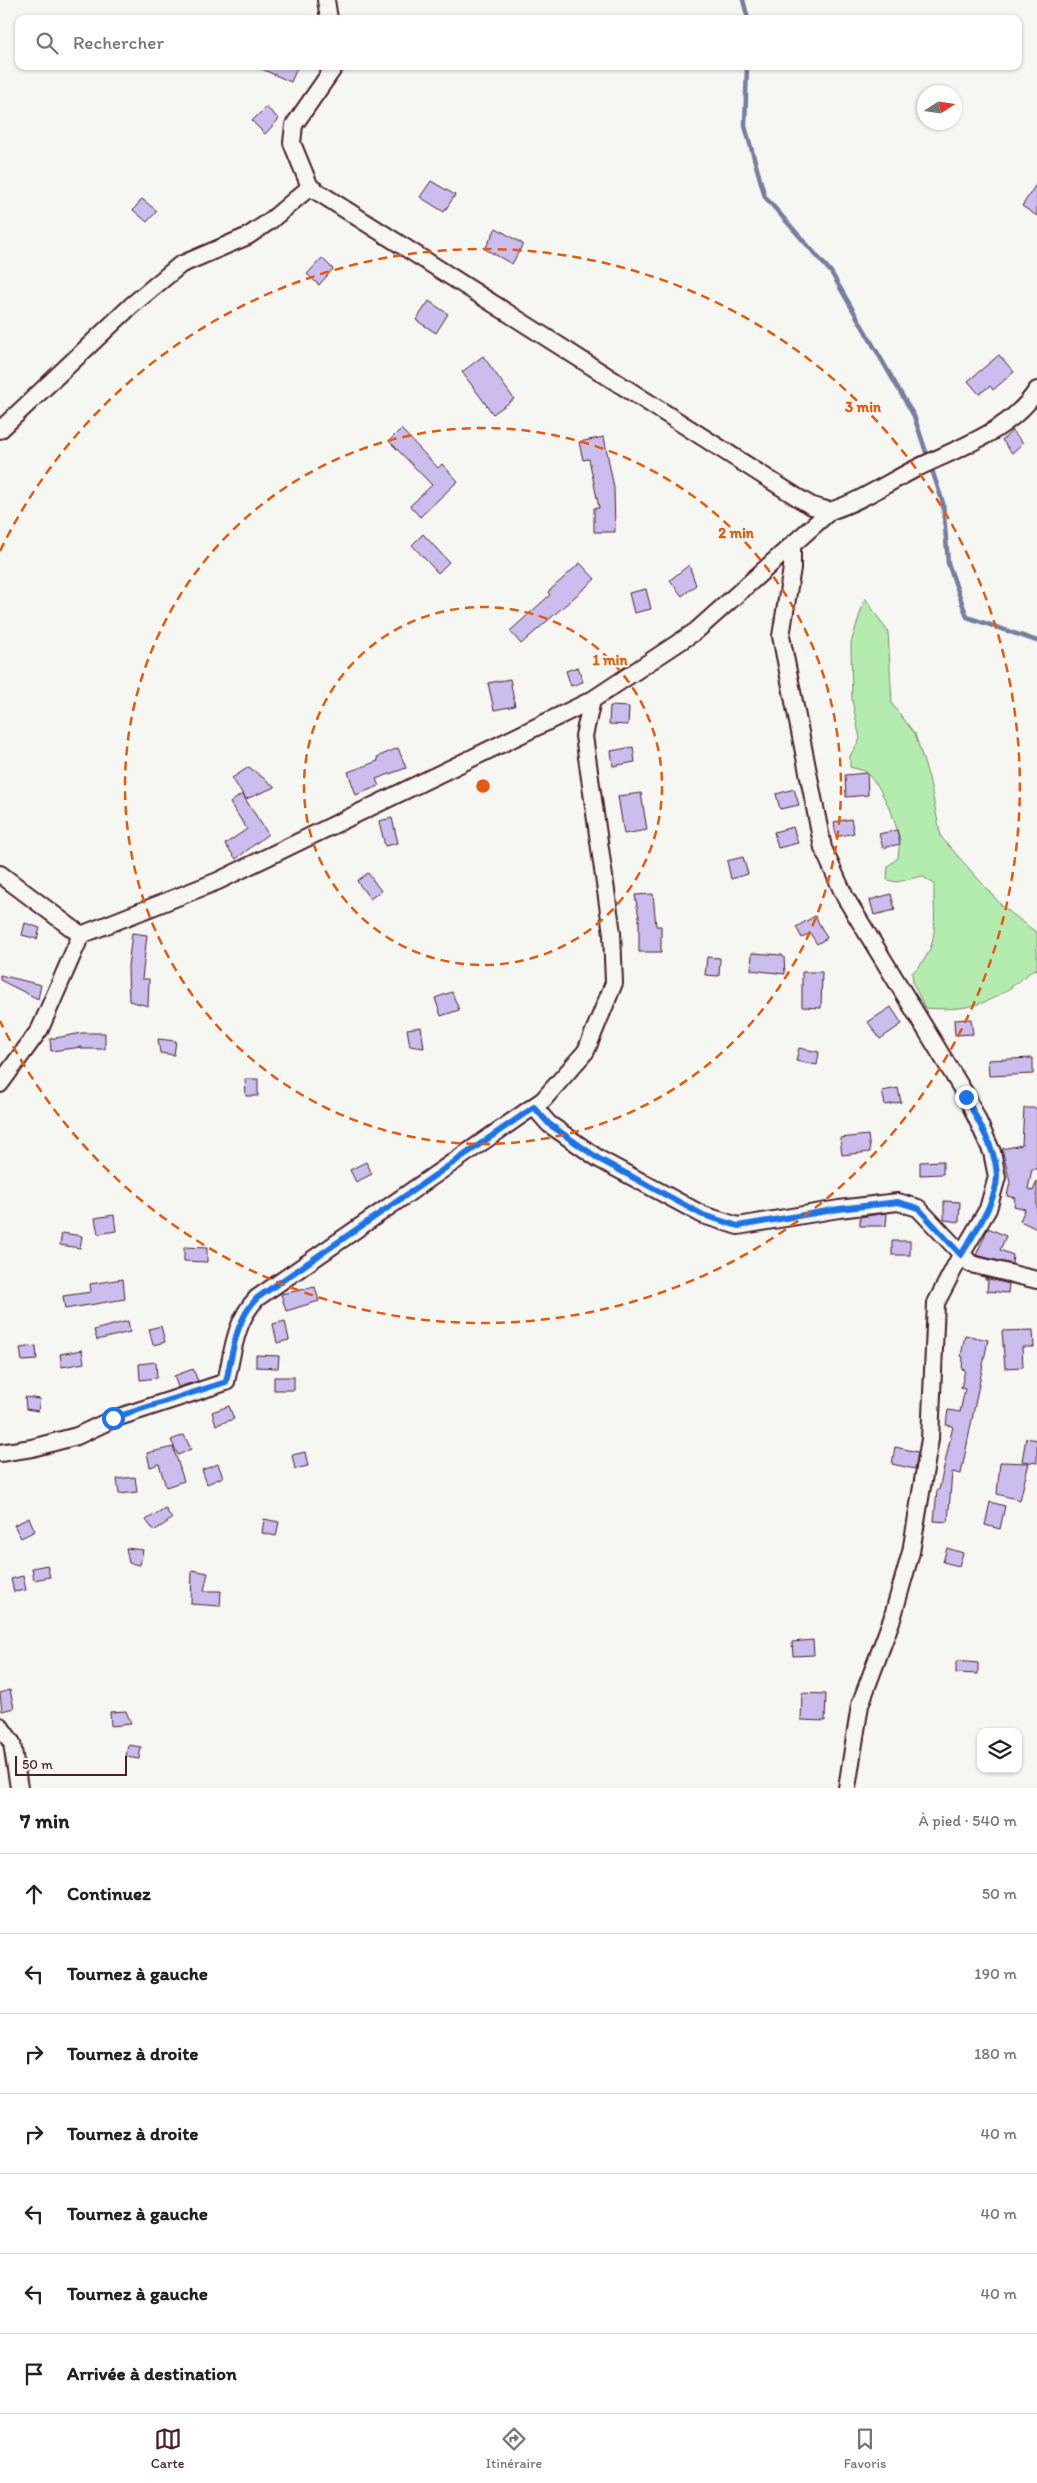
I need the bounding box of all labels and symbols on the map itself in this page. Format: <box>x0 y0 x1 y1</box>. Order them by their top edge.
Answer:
north arrow <box>917 85 962 130</box>
text: 3 min <box>845 398 882 416</box>
text: 2 min <box>718 524 755 542</box>
text: 1 min <box>593 651 628 669</box>
centre of rings <box>474 777 492 795</box>
route end <box>955 1086 978 1109</box>
route start <box>102 1407 125 1430</box>
scale bar <box>15 1753 128 1776</box>

